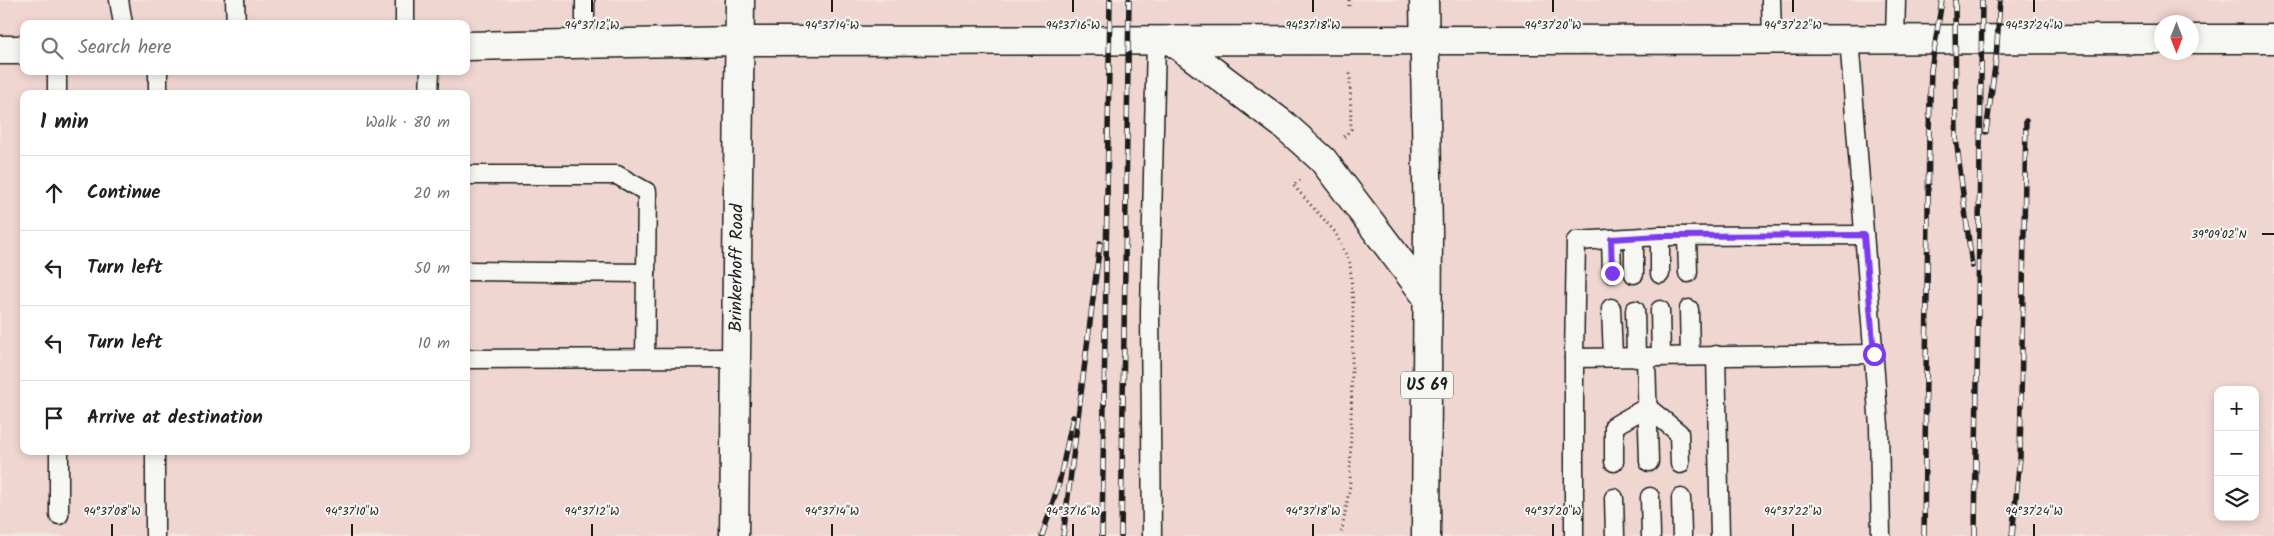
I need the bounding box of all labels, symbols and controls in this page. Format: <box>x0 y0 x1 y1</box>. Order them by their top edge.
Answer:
north arrow <box>2154 15 2199 60</box>
text: 94°37'12"W <box>565 16 619 35</box>
text: 94°37'14"W <box>805 16 859 35</box>
text: 94°37'16"W <box>1046 16 1100 35</box>
text: 94°37'18"W <box>1285 16 1341 35</box>
text: 94°37'20"W <box>1525 16 1582 35</box>
text: 94°37'22"W <box>1764 16 1822 35</box>
text: 94°37'24"W <box>2005 16 2063 35</box>
search box <box>20 20 470 75</box>
text: Search here <box>78 33 172 63</box>
icon: search <box>38 34 66 62</box>
text: 1 min <box>40 106 89 139</box>
text: Walk · 80 m <box>365 110 450 135</box>
text: Continue <box>87 178 160 208</box>
icon: ahead <box>40 179 68 207</box>
text: 20 m <box>414 181 450 206</box>
street label: Brinkerhoff Road <box>722 203 752 332</box>
text: 39°09'02"N <box>2191 225 2247 244</box>
text: Turn left <box>87 253 162 283</box>
icon: left <box>40 254 68 282</box>
text: 50 m <box>414 256 450 281</box>
route end <box>1601 262 1624 285</box>
text: Turn left <box>87 328 162 358</box>
icon: left <box>40 329 68 357</box>
text: 10 m <box>418 331 450 356</box>
route start <box>1863 343 1886 366</box>
road number: US 69 <box>1401 372 1453 398</box>
map controls <box>2214 386 2259 521</box>
button: + <box>2214 386 2259 431</box>
text: Arrive at destination <box>87 403 263 433</box>
icon: arrive <box>40 404 68 432</box>
button: − <box>2214 431 2259 476</box>
button: layers <box>2214 476 2259 521</box>
text: 94°37'08"W <box>83 502 141 521</box>
text: 94°37'10"W <box>325 502 379 521</box>
text: 94°37'12"W <box>565 502 619 521</box>
text: 94°37'14"W <box>805 502 859 521</box>
text: 94°37'16"W <box>1046 502 1100 521</box>
text: 94°37'18"W <box>1285 502 1341 521</box>
text: 94°37'20"W <box>1525 502 1582 521</box>
text: 94°37'22"W <box>1764 502 1822 521</box>
text: 94°37'24"W <box>2005 502 2063 521</box>

